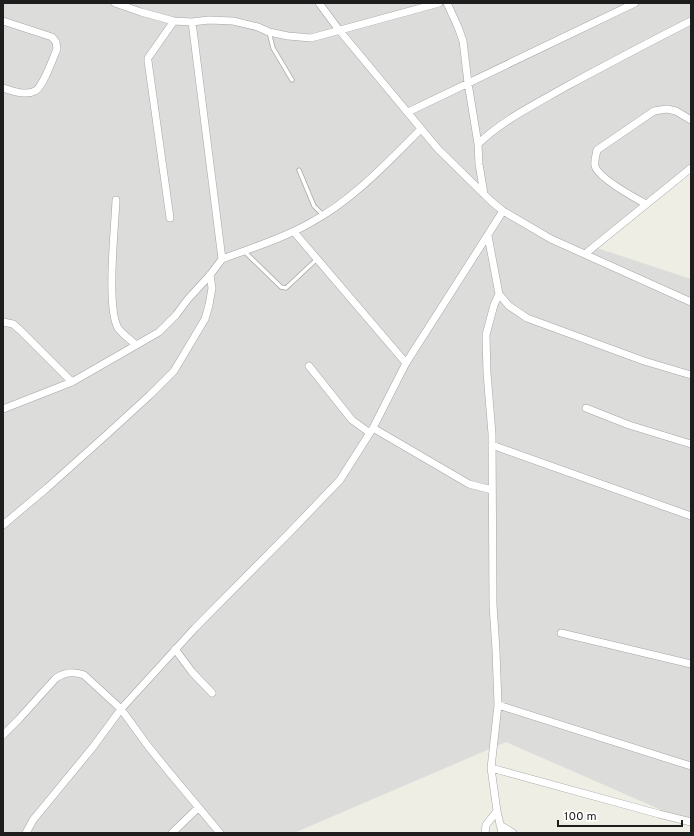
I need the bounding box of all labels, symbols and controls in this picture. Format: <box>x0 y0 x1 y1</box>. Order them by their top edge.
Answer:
scale bar <box>558 802 682 828</box>
text: 100 m <box>564 809 597 825</box>

